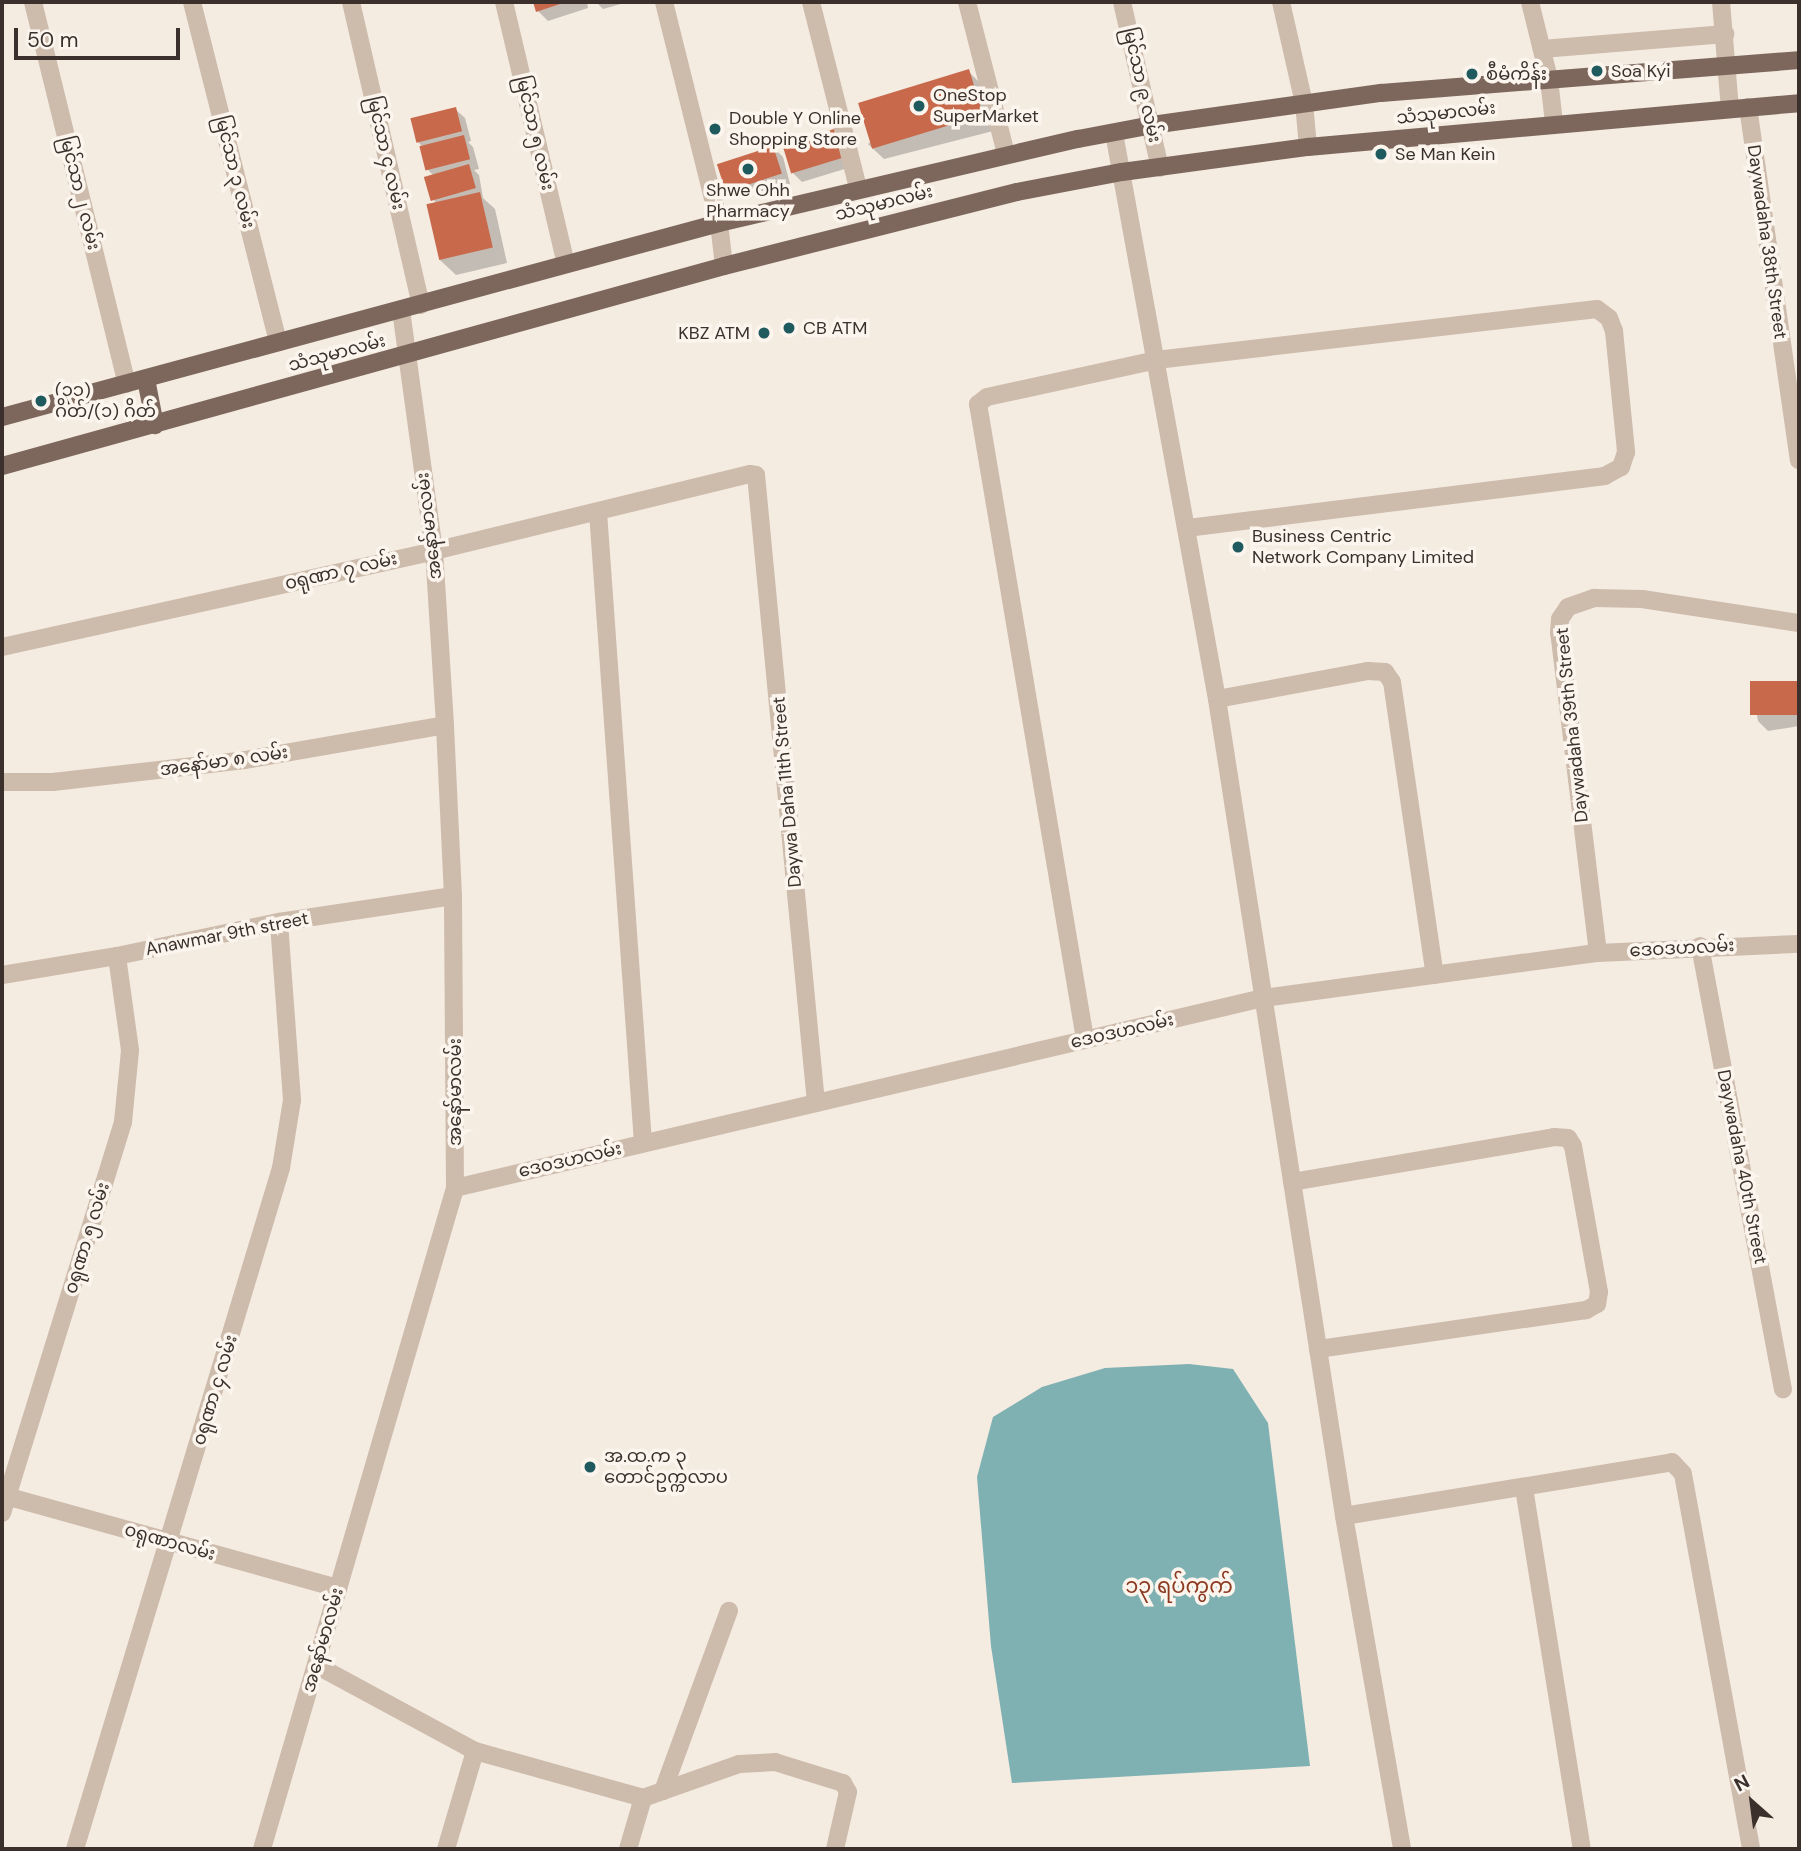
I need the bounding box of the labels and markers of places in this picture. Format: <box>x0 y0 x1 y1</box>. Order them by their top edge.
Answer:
place label: Soa Kyi <box>1611 60 1671 82</box>
place label: စီမံကိန်း <box>1486 63 1547 85</box>
marker: Soa Kyi <box>1589 63 1605 79</box>
marker: စီမံကိန်း <box>1464 66 1480 82</box>
place label: OneStop SuperMarket <box>933 85 1039 128</box>
marker: OneStop SuperMarket <box>911 98 927 114</box>
place label: Double Y Online Shopping Store <box>729 108 861 150</box>
marker: Double Y Online Shopping Store <box>707 121 723 137</box>
place label: Se Man Kein <box>1395 143 1495 165</box>
marker: Se Man Kein <box>1373 146 1389 162</box>
marker: Shwe Ohh Pharmacy <box>740 161 756 177</box>
place label: Shwe Ohh Pharmacy <box>706 180 790 222</box>
place label: CB ATM <box>803 317 867 339</box>
marker: CB ATM <box>781 320 797 336</box>
place label: KBZ ATM <box>678 322 750 344</box>
marker: KBZ ATM <box>756 325 772 341</box>
place label: (၃၁) ဂိတ်/(၁) ဂိတ် <box>55 380 156 422</box>
marker: (၃၁) ဂိတ်/(၁) ဂိတ် <box>33 393 49 409</box>
place label: Business Centric Network Company Limited <box>1252 526 1474 568</box>
marker: Business Centric Network Company Limited <box>1230 539 1246 555</box>
place label: အ.ထ.က ၃ တောင်ဥက္ကလာပ <box>604 1446 728 1488</box>
marker: အ.ထ.က ၃ တောင်ဥက္ကလာပ <box>582 1459 598 1475</box>

